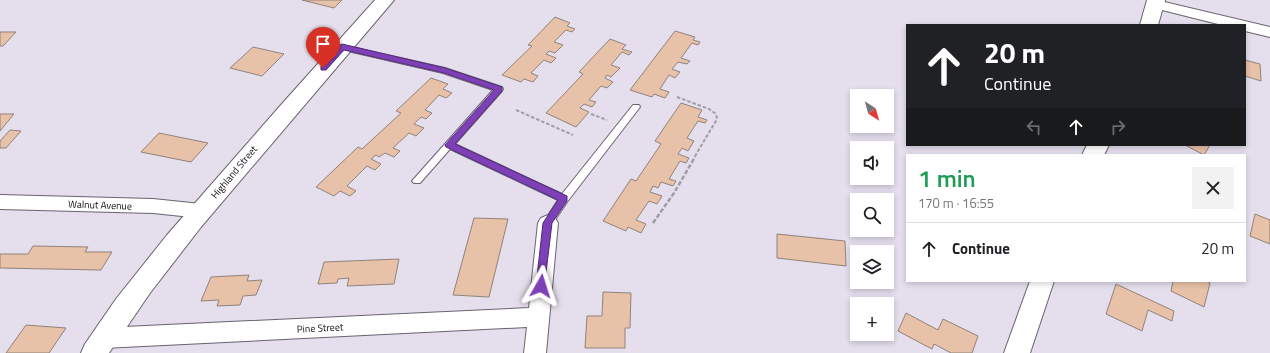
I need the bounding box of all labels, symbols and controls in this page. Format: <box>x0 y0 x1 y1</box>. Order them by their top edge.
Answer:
pin <box>306 27 340 68</box>
text: 20 m <box>984 31 1045 74</box>
icon: arrive <box>312 33 334 55</box>
icon: ahead <box>918 40 970 92</box>
text: Continue <box>984 70 1051 97</box>
north arrow <box>850 89 894 133</box>
map controls <box>850 89 894 341</box>
icon: left <box>1023 116 1045 138</box>
icon: ahead <box>1065 116 1087 138</box>
icon: right <box>1107 116 1129 138</box>
button: sound <box>850 141 894 185</box>
street label: Highland Street <box>207 142 261 202</box>
text: 1 min <box>918 160 976 196</box>
button: close <box>1192 167 1234 209</box>
button: search <box>850 193 894 237</box>
text: 170 m · 16:55 <box>918 193 994 213</box>
street label: Walnut Avenue <box>68 196 132 214</box>
text: Continue <box>952 237 1010 260</box>
text: 20 m <box>1201 237 1234 260</box>
icon: ahead <box>918 238 940 260</box>
button: layers <box>850 245 894 289</box>
position arrow <box>520 265 562 307</box>
button: + <box>850 297 894 341</box>
street label: Pine Street <box>296 319 344 337</box>

